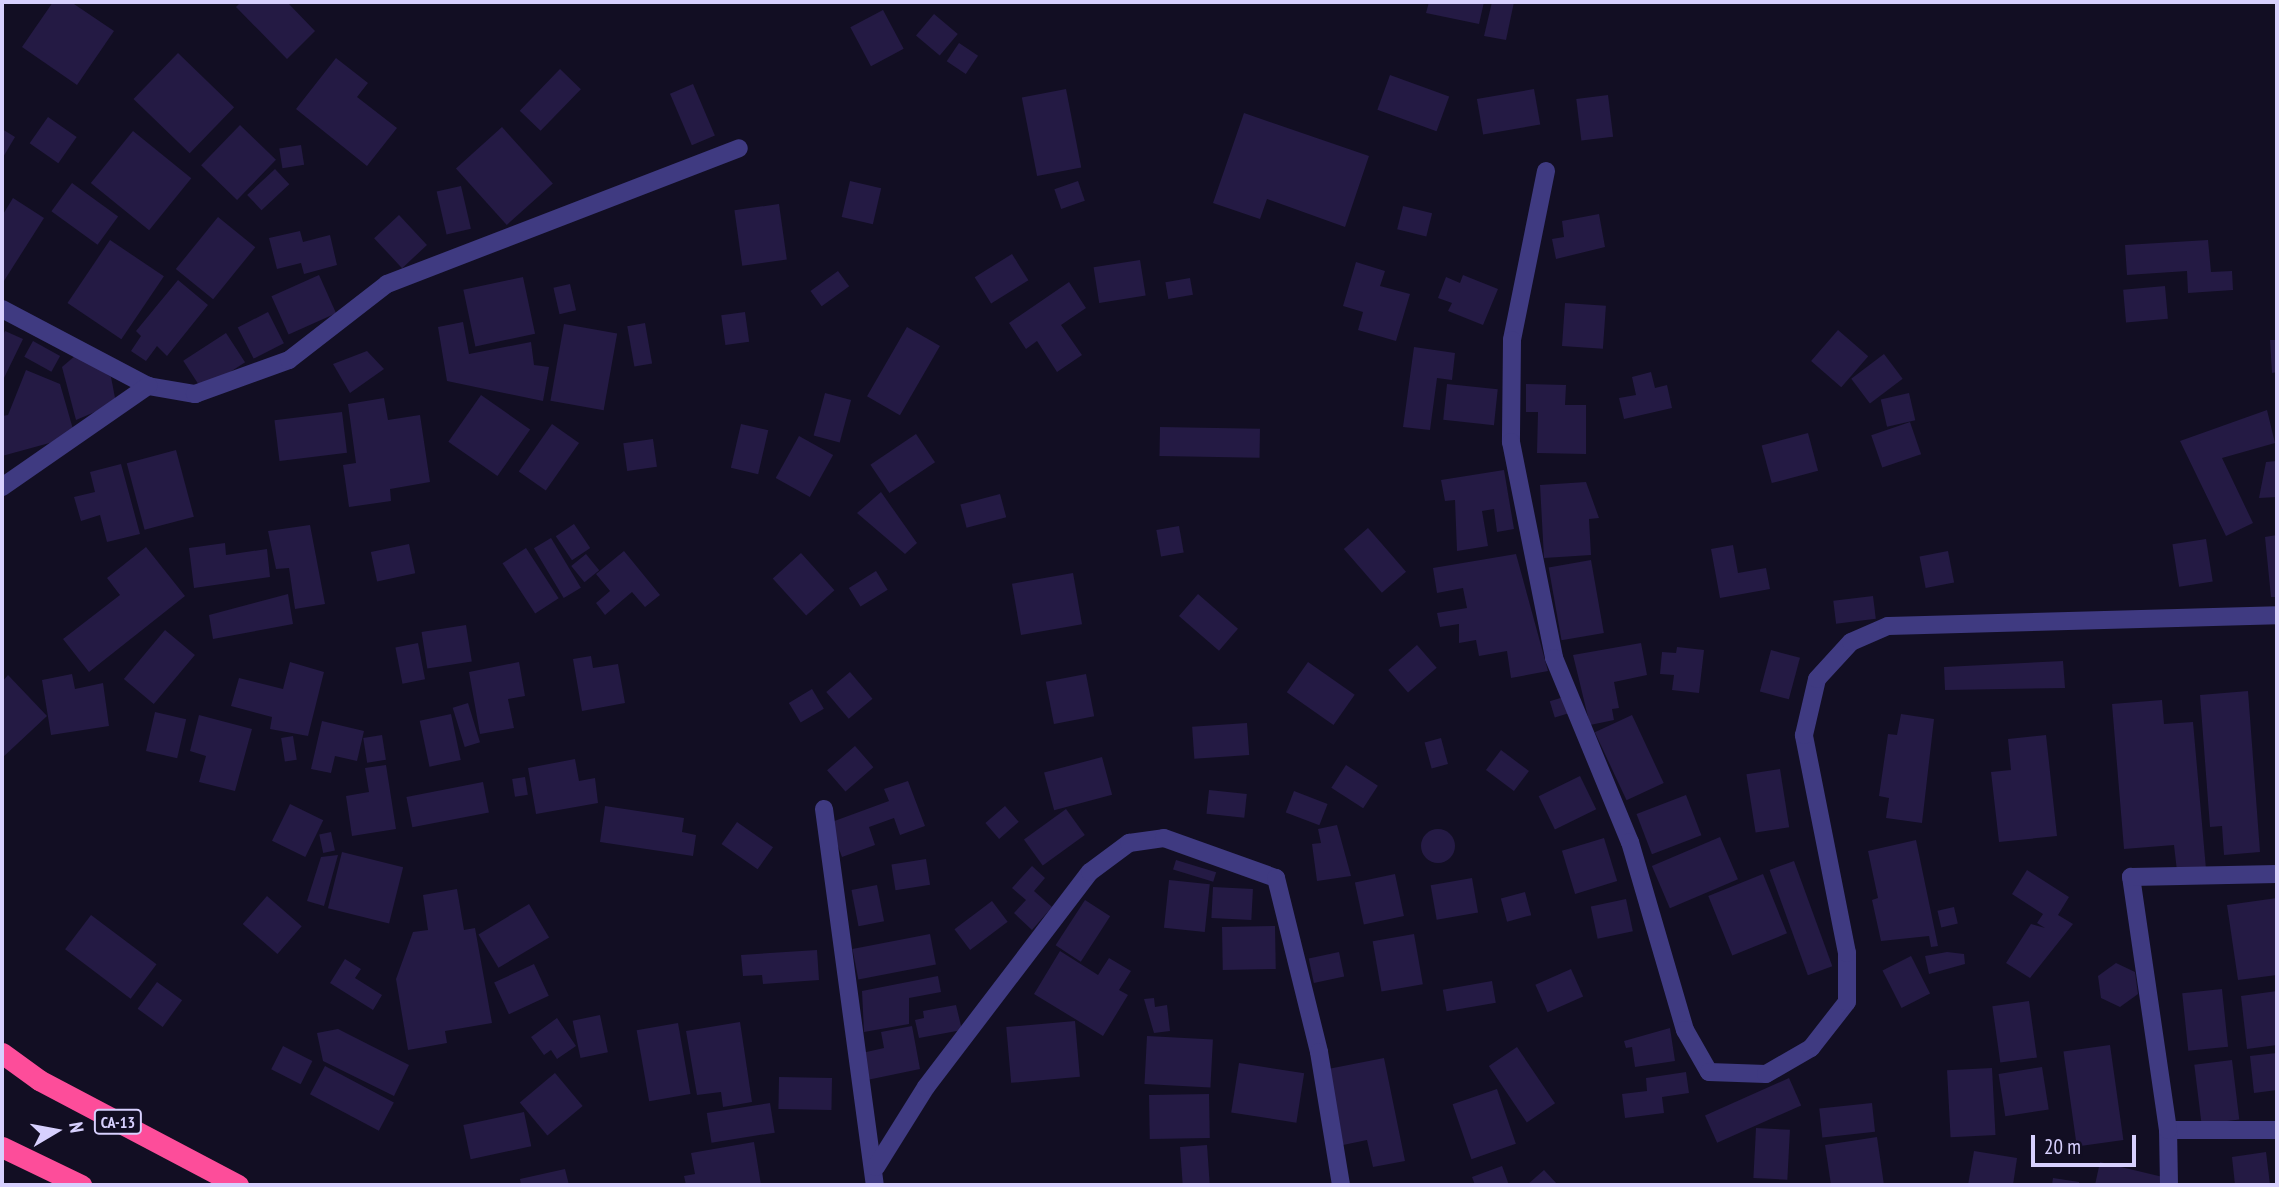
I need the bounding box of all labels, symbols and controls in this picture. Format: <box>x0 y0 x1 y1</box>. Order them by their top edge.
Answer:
north arrow <box>21 1096 91 1166</box>
road number: CA-13 <box>94 1110 142 1134</box>
text: N <box>64 1120 89 1134</box>
scale bar <box>2034 1120 2139 1164</box>
text: 20 m <box>2044 1133 2081 1160</box>

